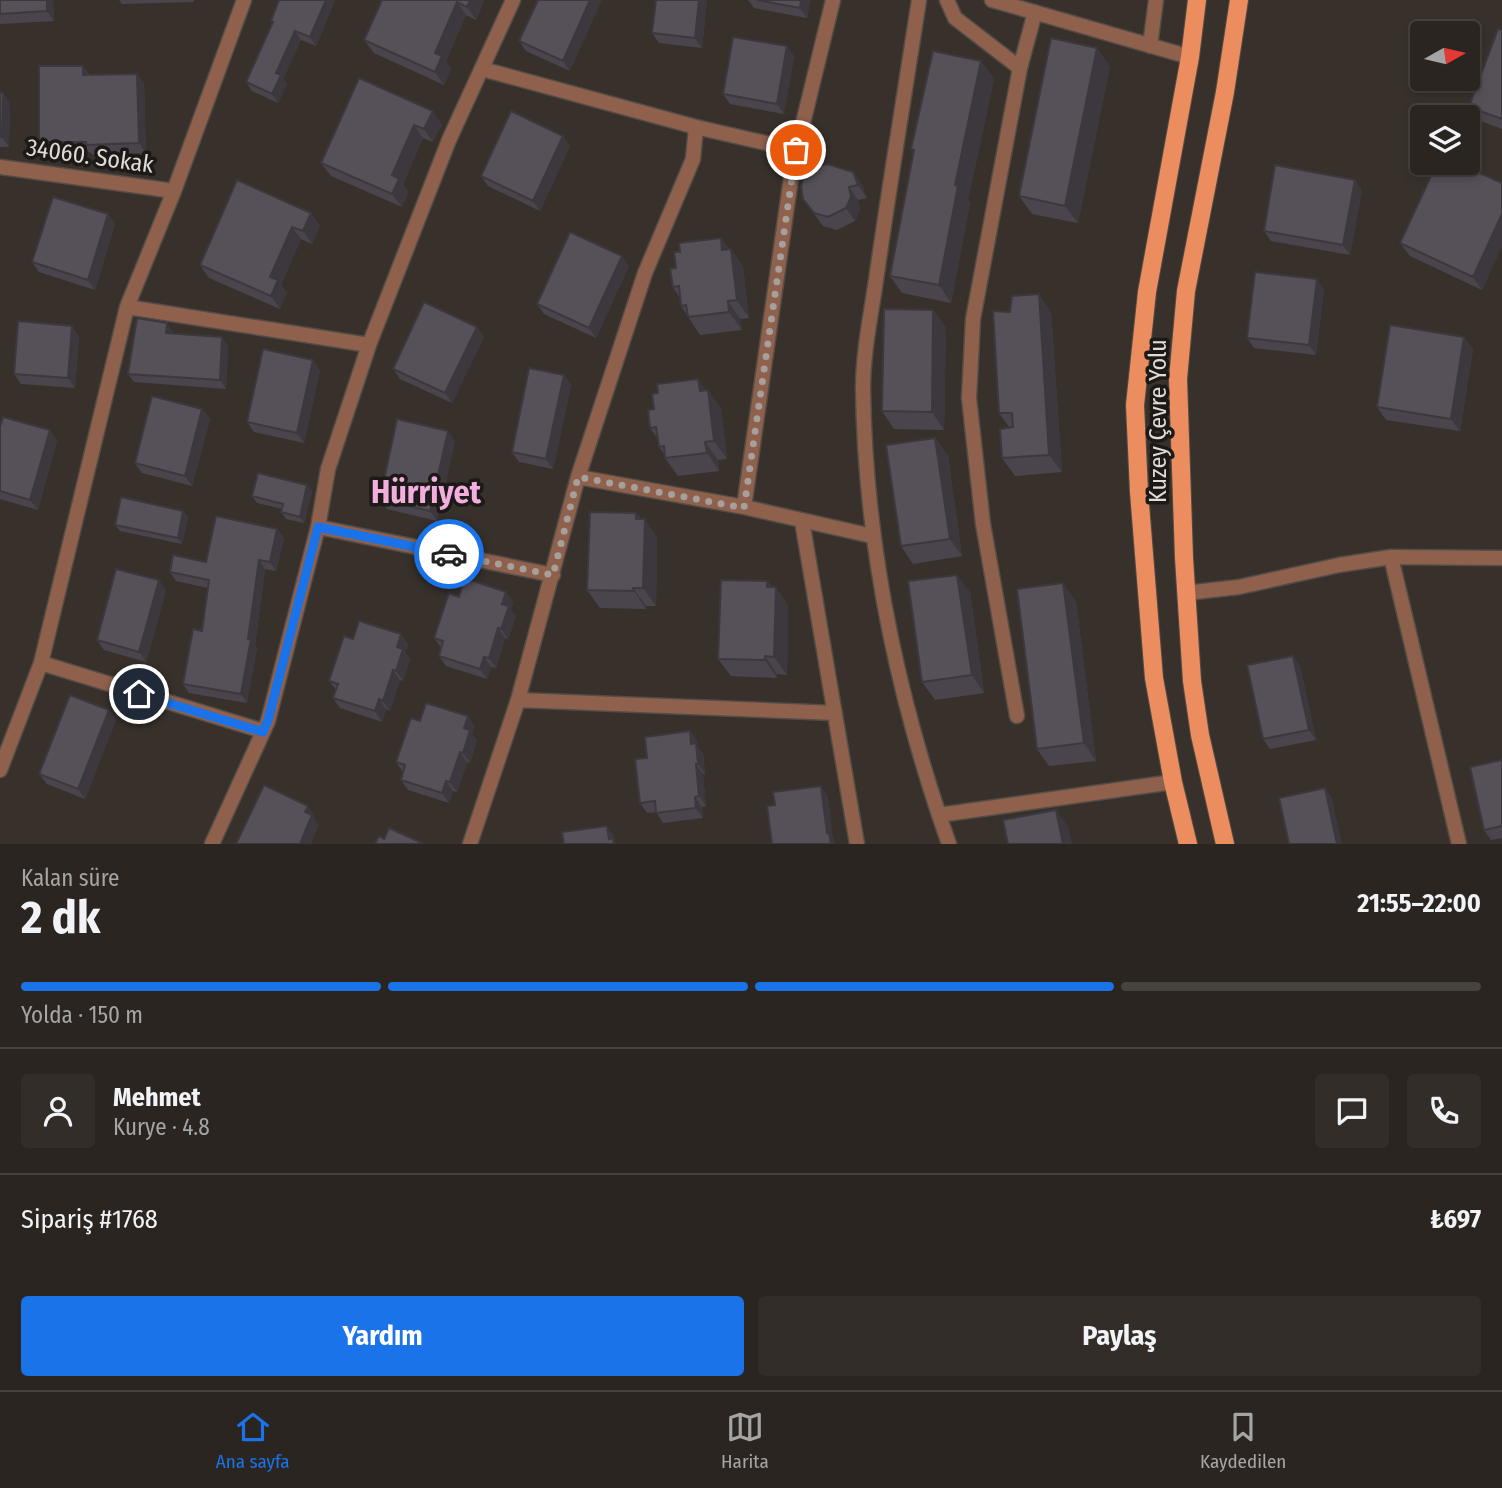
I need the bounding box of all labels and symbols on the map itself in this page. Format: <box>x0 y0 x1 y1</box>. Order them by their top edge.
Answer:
north arrow <box>1410 21 1480 91</box>
pin <box>766 120 826 180</box>
street label: 34060. Sokak <box>25 133 156 179</box>
street label: Kuzey Çevre Yolu <box>1144 339 1172 503</box>
district label: Hürriyet <box>371 473 482 511</box>
courier <box>414 519 484 589</box>
pin <box>109 664 169 724</box>

